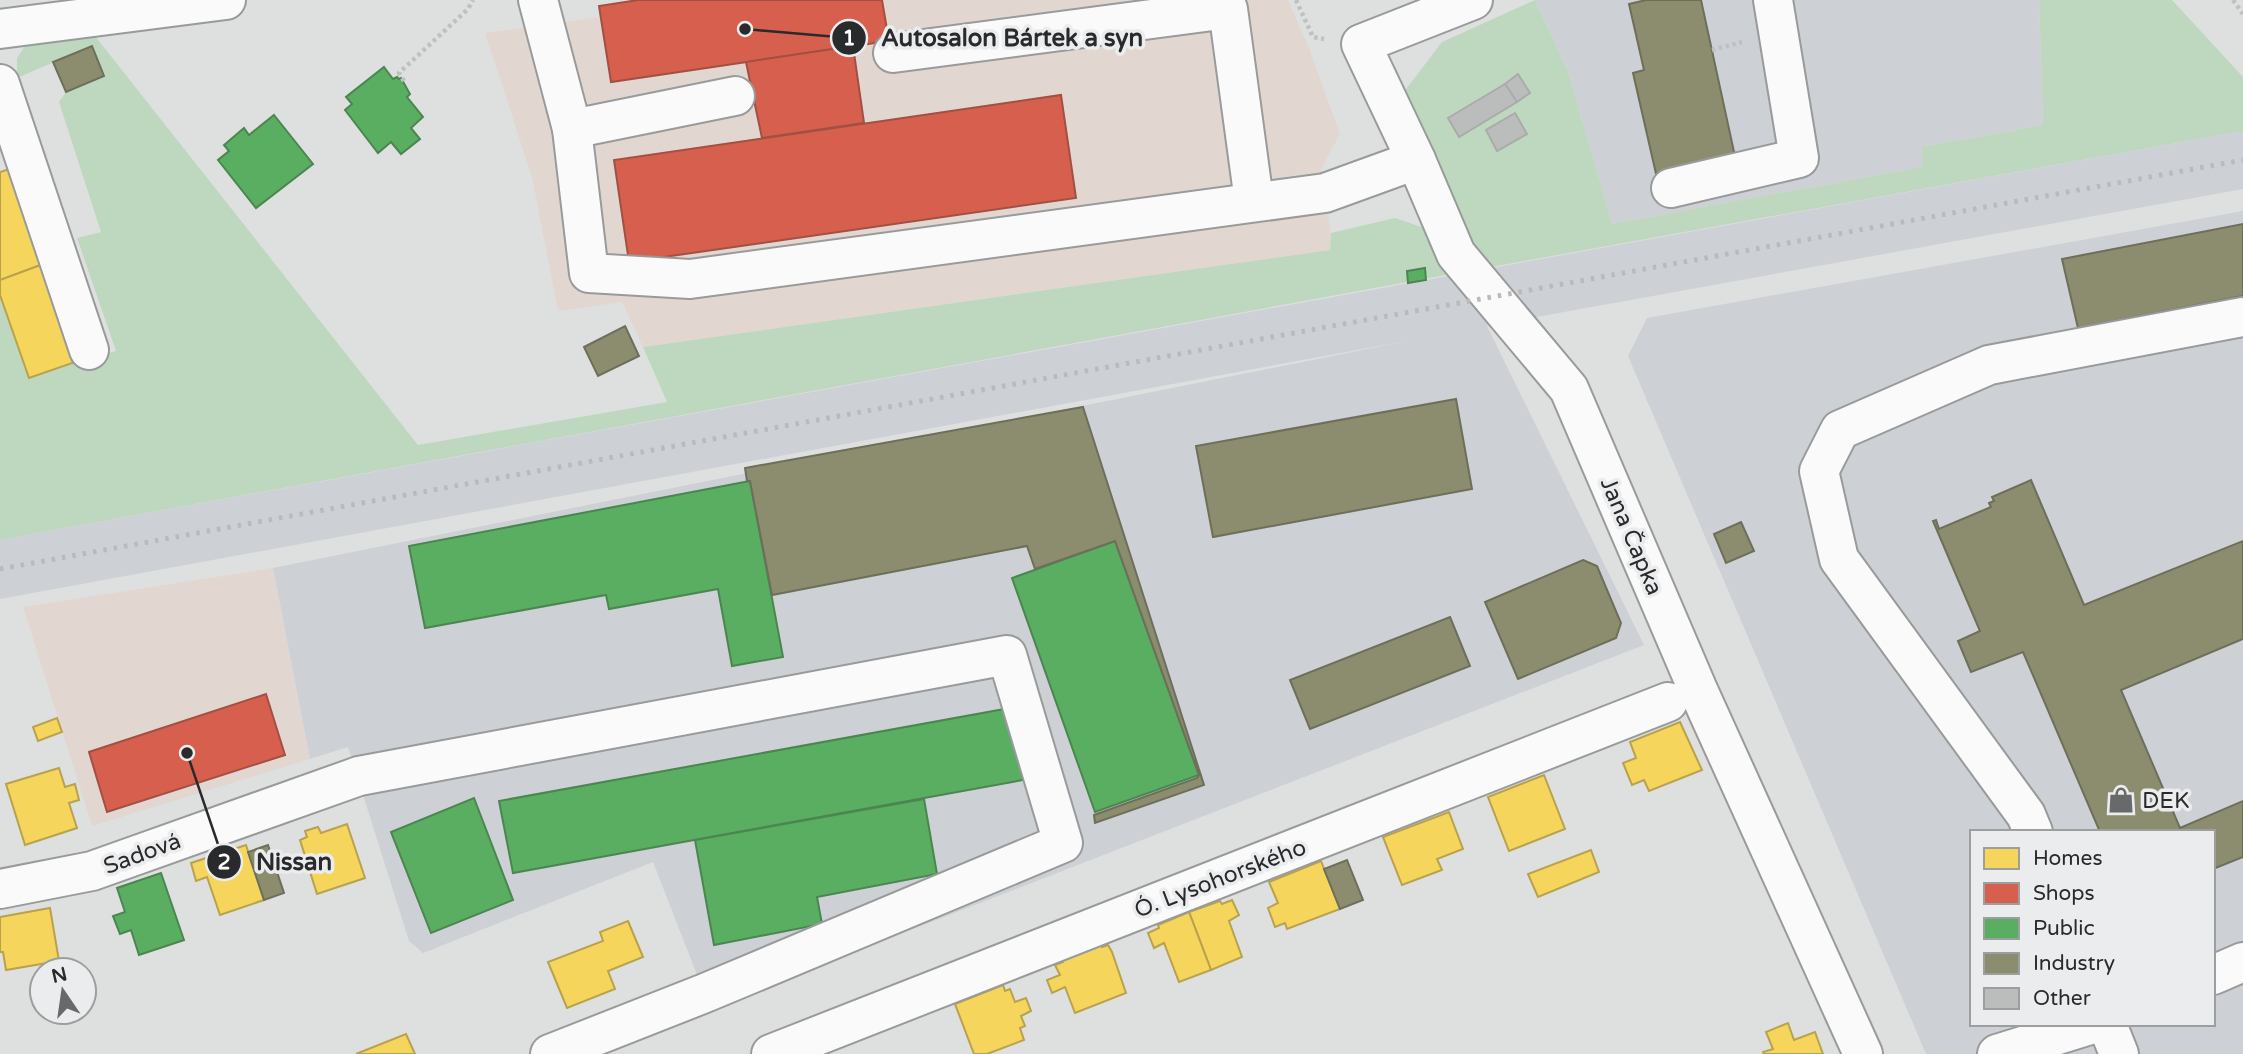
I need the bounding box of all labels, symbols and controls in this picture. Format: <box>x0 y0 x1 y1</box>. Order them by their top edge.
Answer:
callout: Autosalon Bártek a syn <box>832 15 1157 60</box>
text: Autosalon Bártek a syn <box>881 24 1143 53</box>
text: 1 <box>842 26 856 51</box>
street label: Jana Čapka <box>1594 473 1668 599</box>
shop icon: DEK <box>2106 785 2136 815</box>
place label: DEK <box>2142 787 2189 815</box>
street label: Sadová <box>100 827 185 881</box>
legend <box>1970 830 2215 1026</box>
street label: Ó. Lysohorského <box>1130 833 1310 925</box>
callout: Nissan <box>207 840 346 885</box>
text: Homes <box>2033 846 2103 871</box>
text: Nissan <box>256 848 332 877</box>
text: 2 <box>217 850 231 875</box>
text: Shops <box>2033 881 2095 906</box>
text: Public <box>2033 916 2095 941</box>
text: Industry <box>2033 951 2115 976</box>
north arrow <box>28 956 98 1026</box>
text: N <box>49 963 69 988</box>
text: Other <box>2033 986 2091 1011</box>

